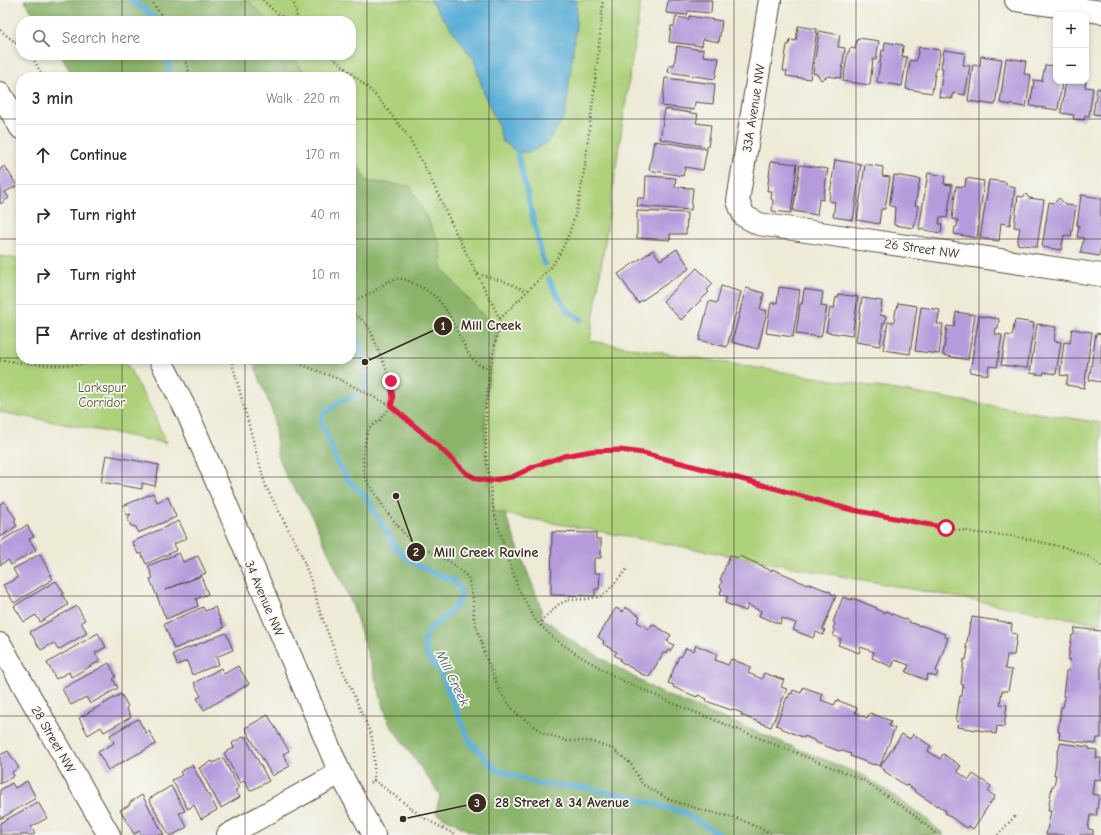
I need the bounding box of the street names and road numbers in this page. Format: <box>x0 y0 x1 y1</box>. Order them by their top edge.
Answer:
street label: 33A Avenue NW <box>739 62 768 153</box>
street label: 26 Street NW <box>884 236 961 261</box>
street label: 34 Avenue NW <box>242 558 288 639</box>
street label: 28 Street NW <box>28 703 79 776</box>

